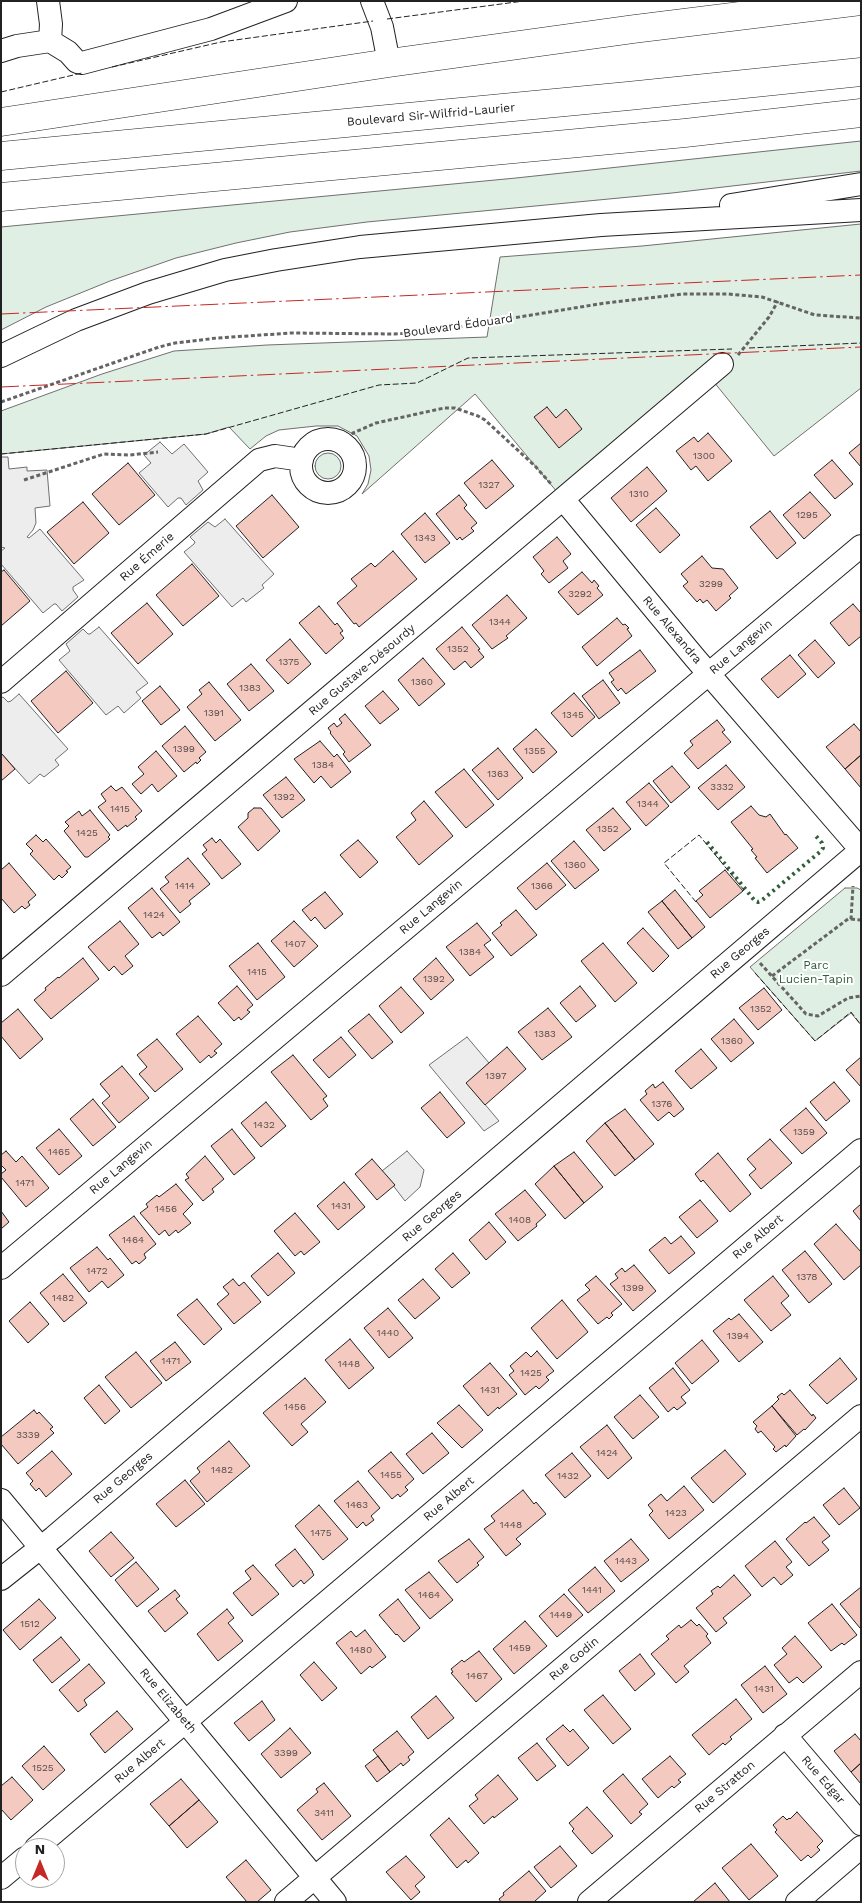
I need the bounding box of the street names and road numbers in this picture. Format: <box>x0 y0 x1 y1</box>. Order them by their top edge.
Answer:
street label: Boulevard Sir-Wilfrid-Laurier <box>346 100 516 130</box>
street label: Boulevard Édouard <box>402 311 514 341</box>
street label: Rue Émerie <box>117 529 177 585</box>
street label: Rue Alexandra <box>639 593 705 667</box>
street label: Rue Langevin <box>707 617 775 677</box>
street label: Rue Gustave-Désourdy <box>306 621 418 719</box>
street label: Rue Langevin <box>397 877 465 937</box>
street label: Rue Georges <box>707 924 773 982</box>
street label: Rue Langevin <box>87 1137 155 1197</box>
street label: Rue Georges <box>399 1187 465 1245</box>
street label: Rue Albert <box>730 1212 786 1262</box>
street label: Rue Georges <box>90 1449 156 1507</box>
street label: Rue Albert <box>421 1474 477 1524</box>
street label: Rue Godin <box>546 1634 602 1684</box>
street label: Rue Elizabeth <box>137 1665 199 1737</box>
street label: Rue Albert <box>112 1736 168 1786</box>
street label: Rue Edgar <box>798 1753 848 1807</box>
street label: Rue Stratton <box>692 1758 758 1816</box>

